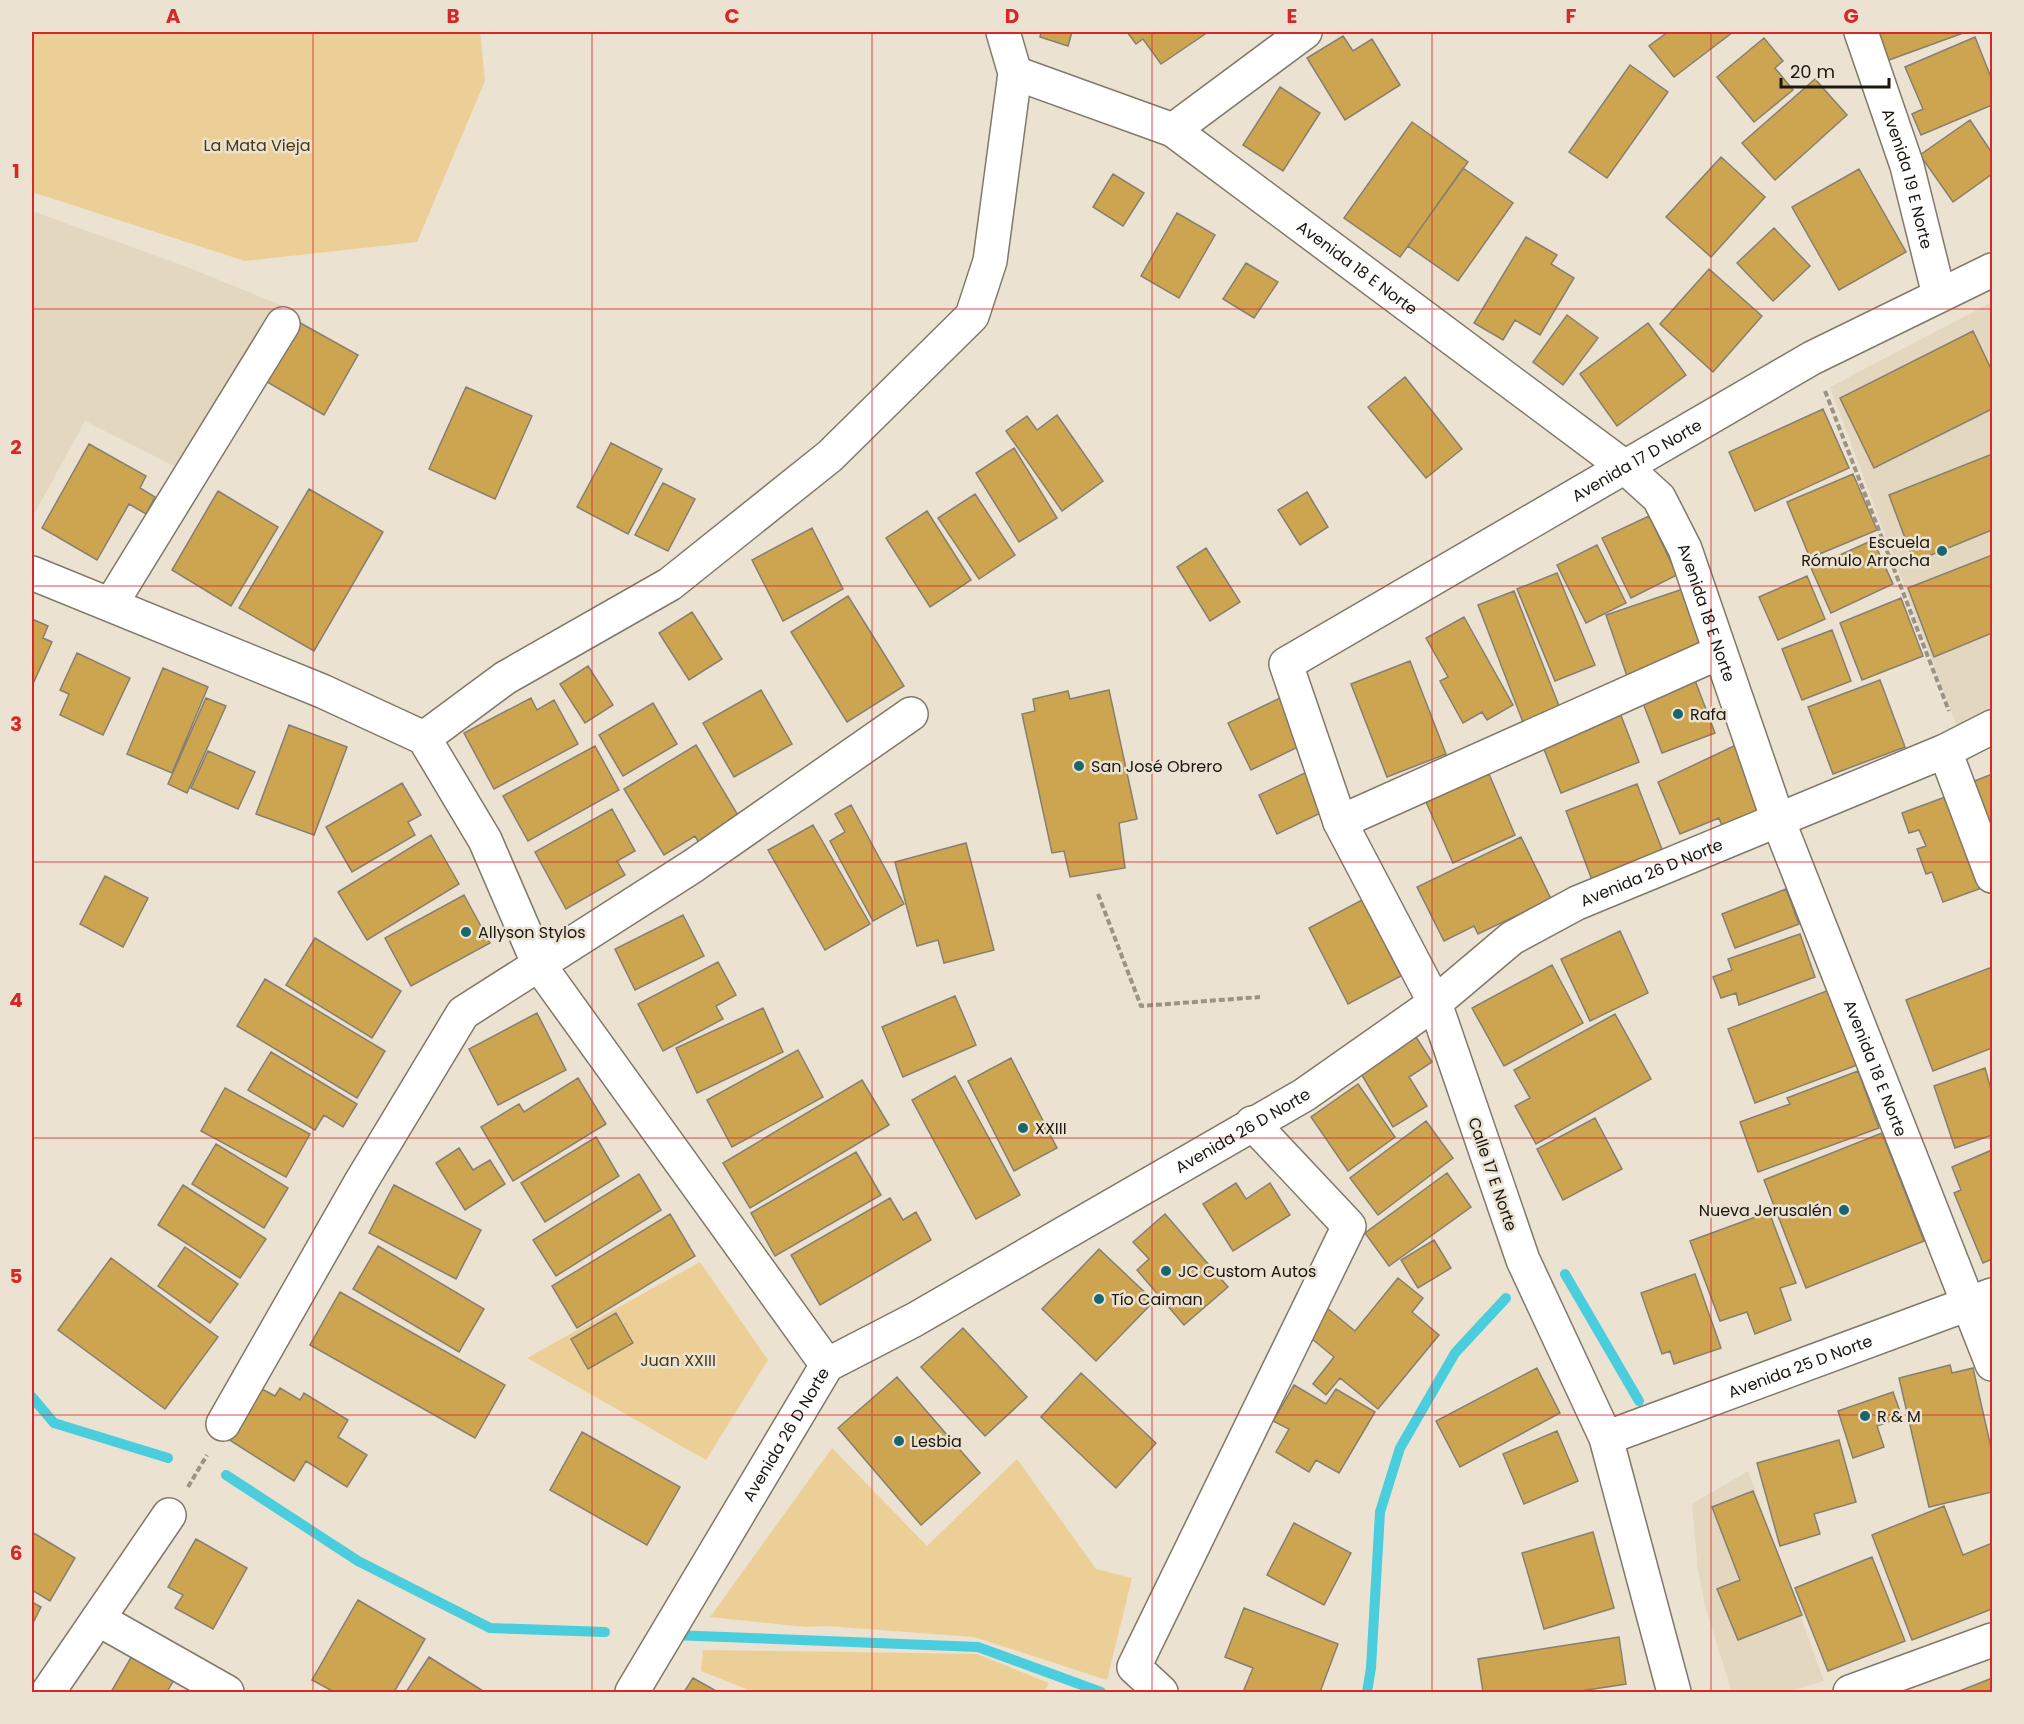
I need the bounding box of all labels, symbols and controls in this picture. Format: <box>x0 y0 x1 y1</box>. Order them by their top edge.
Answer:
text: A <box>166 2 181 30</box>
text: B <box>446 2 460 30</box>
text: C <box>724 2 740 30</box>
text: D <box>1005 2 1019 30</box>
text: E <box>1287 2 1297 30</box>
text: F <box>1566 2 1577 30</box>
text: G <box>1843 2 1859 30</box>
scale bar <box>1781 51 1889 89</box>
text: 20 m <box>1790 59 1835 84</box>
street label: Avenida 19 E Norte <box>1876 105 1938 251</box>
park label: La Mata Vieja <box>204 134 310 157</box>
text: 1 <box>12 157 20 185</box>
street label: Avenida 18 E Norte <box>1292 215 1422 321</box>
street label: Avenida 17 D Norte <box>1568 414 1706 507</box>
text: 2 <box>10 433 22 461</box>
place label: Escuela Rómulo Arrocha <box>1801 531 1930 572</box>
street label: Avenida 18 E Norte <box>1672 539 1741 685</box>
marker: Escuela Rómulo Arrocha <box>1935 544 1949 558</box>
place label: Rafa <box>1690 703 1727 726</box>
marker: Rafa <box>1671 707 1685 721</box>
text: 3 <box>10 710 22 738</box>
place label: San José Obrero <box>1091 755 1222 778</box>
marker: San José Obrero <box>1072 759 1086 773</box>
street label: Avenida 26 D Norte <box>1577 833 1726 912</box>
place label: Allyson Stylos <box>478 921 586 944</box>
marker: Allyson Stylos <box>459 925 473 939</box>
text: 4 <box>9 986 23 1014</box>
street label: Avenida 18 E Norte <box>1838 996 1912 1140</box>
street label: Avenida 26 D Norte <box>1171 1083 1315 1179</box>
street label: Calle 17 E Norte <box>1462 1114 1523 1234</box>
place label: XXIII <box>1035 1117 1067 1140</box>
marker: XXIII <box>1016 1121 1030 1135</box>
place label: Nueva Jerusalén <box>1699 1199 1832 1222</box>
marker: Nueva Jerusalén <box>1837 1203 1851 1217</box>
place label: JC Custom Autos <box>1178 1260 1316 1283</box>
text: 5 <box>10 1262 23 1290</box>
marker: JC Custom Autos <box>1159 1264 1173 1278</box>
place label: Tío Caiman <box>1111 1288 1203 1311</box>
marker: Tío Caiman <box>1092 1292 1106 1306</box>
street label: Avenida 25 D Norte <box>1725 1329 1876 1404</box>
park label: Juan XXIII <box>640 1349 716 1372</box>
street label: Avenida 26 D Norte <box>737 1363 835 1506</box>
place label: R & M <box>1877 1405 1921 1428</box>
marker: R & M <box>1858 1409 1872 1423</box>
place label: Lesbia <box>911 1430 962 1453</box>
marker: Lesbia <box>892 1434 906 1448</box>
text: 6 <box>10 1539 22 1567</box>

